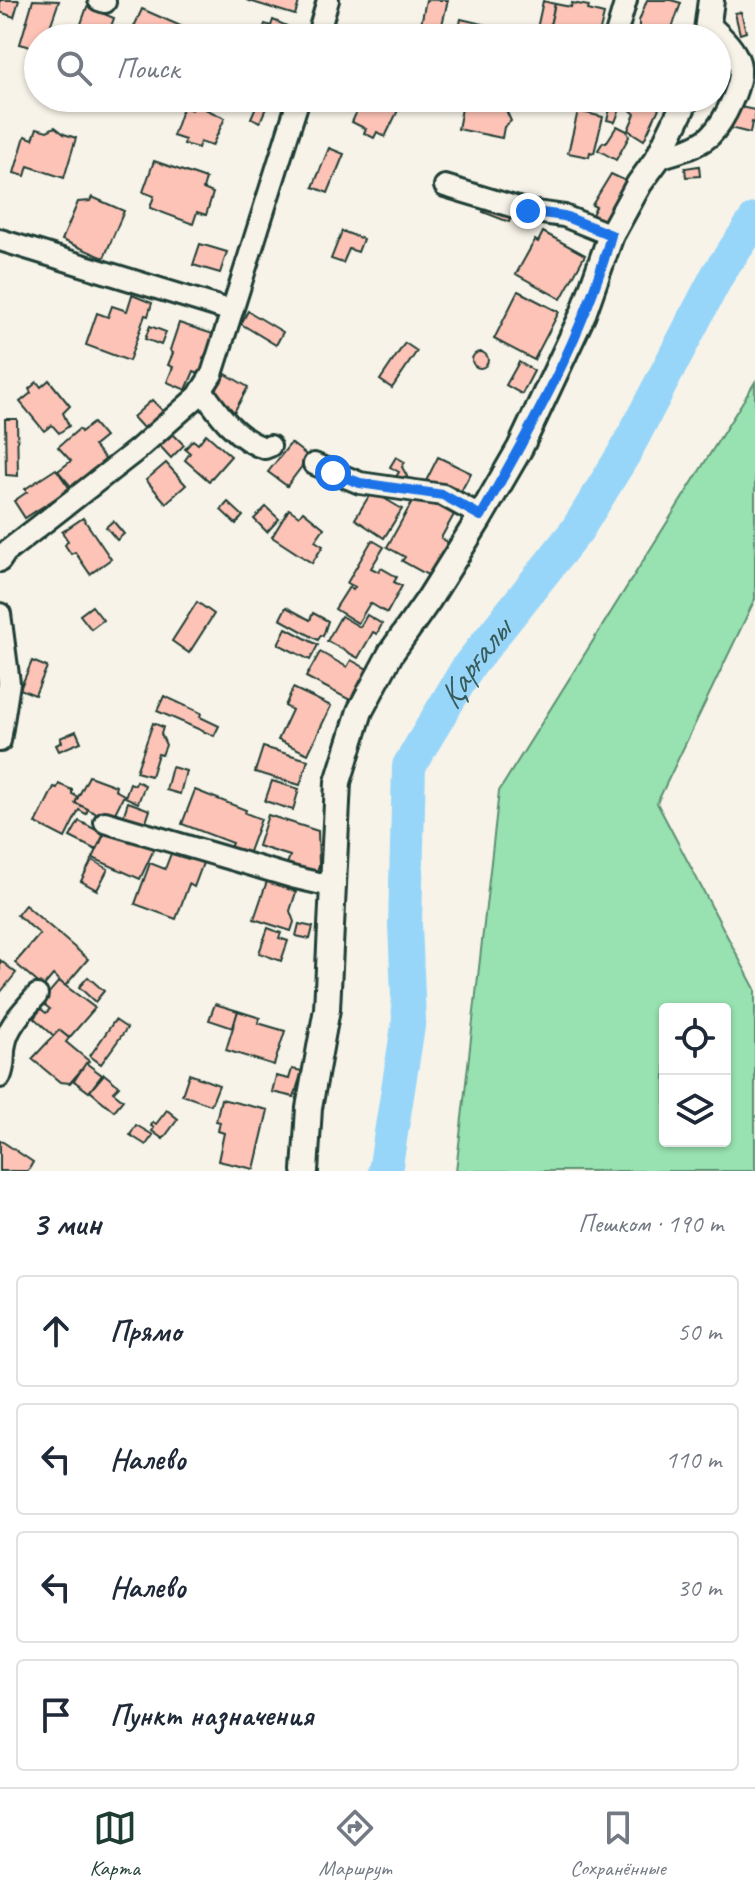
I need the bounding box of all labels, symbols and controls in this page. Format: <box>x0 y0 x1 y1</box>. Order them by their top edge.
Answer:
search box <box>24 24 731 112</box>
icon: search <box>52 46 96 90</box>
text: Поиск <box>116 49 179 87</box>
route end <box>510 193 546 229</box>
route start <box>315 455 351 491</box>
water label: Қарғалы <box>427 606 523 716</box>
map controls <box>659 1003 731 1147</box>
button: locate <box>659 1003 731 1075</box>
button: layers <box>659 1075 731 1147</box>
text: 3 мин <box>32 1202 101 1245</box>
text: Пешком · 190 m <box>578 1207 723 1240</box>
icon: ahead <box>34 1309 78 1353</box>
text: Прямо <box>110 1312 181 1350</box>
text: 50 m <box>677 1315 721 1348</box>
icon: left <box>34 1437 78 1481</box>
text: Налево <box>110 1440 186 1478</box>
text: 110 m <box>665 1443 721 1476</box>
icon: left <box>34 1565 78 1609</box>
text: Налево <box>110 1568 186 1606</box>
text: 30 m <box>677 1571 721 1604</box>
icon: arrive <box>34 1693 78 1737</box>
text: Пункт назначения <box>110 1696 313 1734</box>
tab: Карта <box>89 1806 140 1882</box>
tab: Маршрут <box>319 1806 391 1882</box>
tab: Сохранённые <box>570 1806 666 1882</box>

